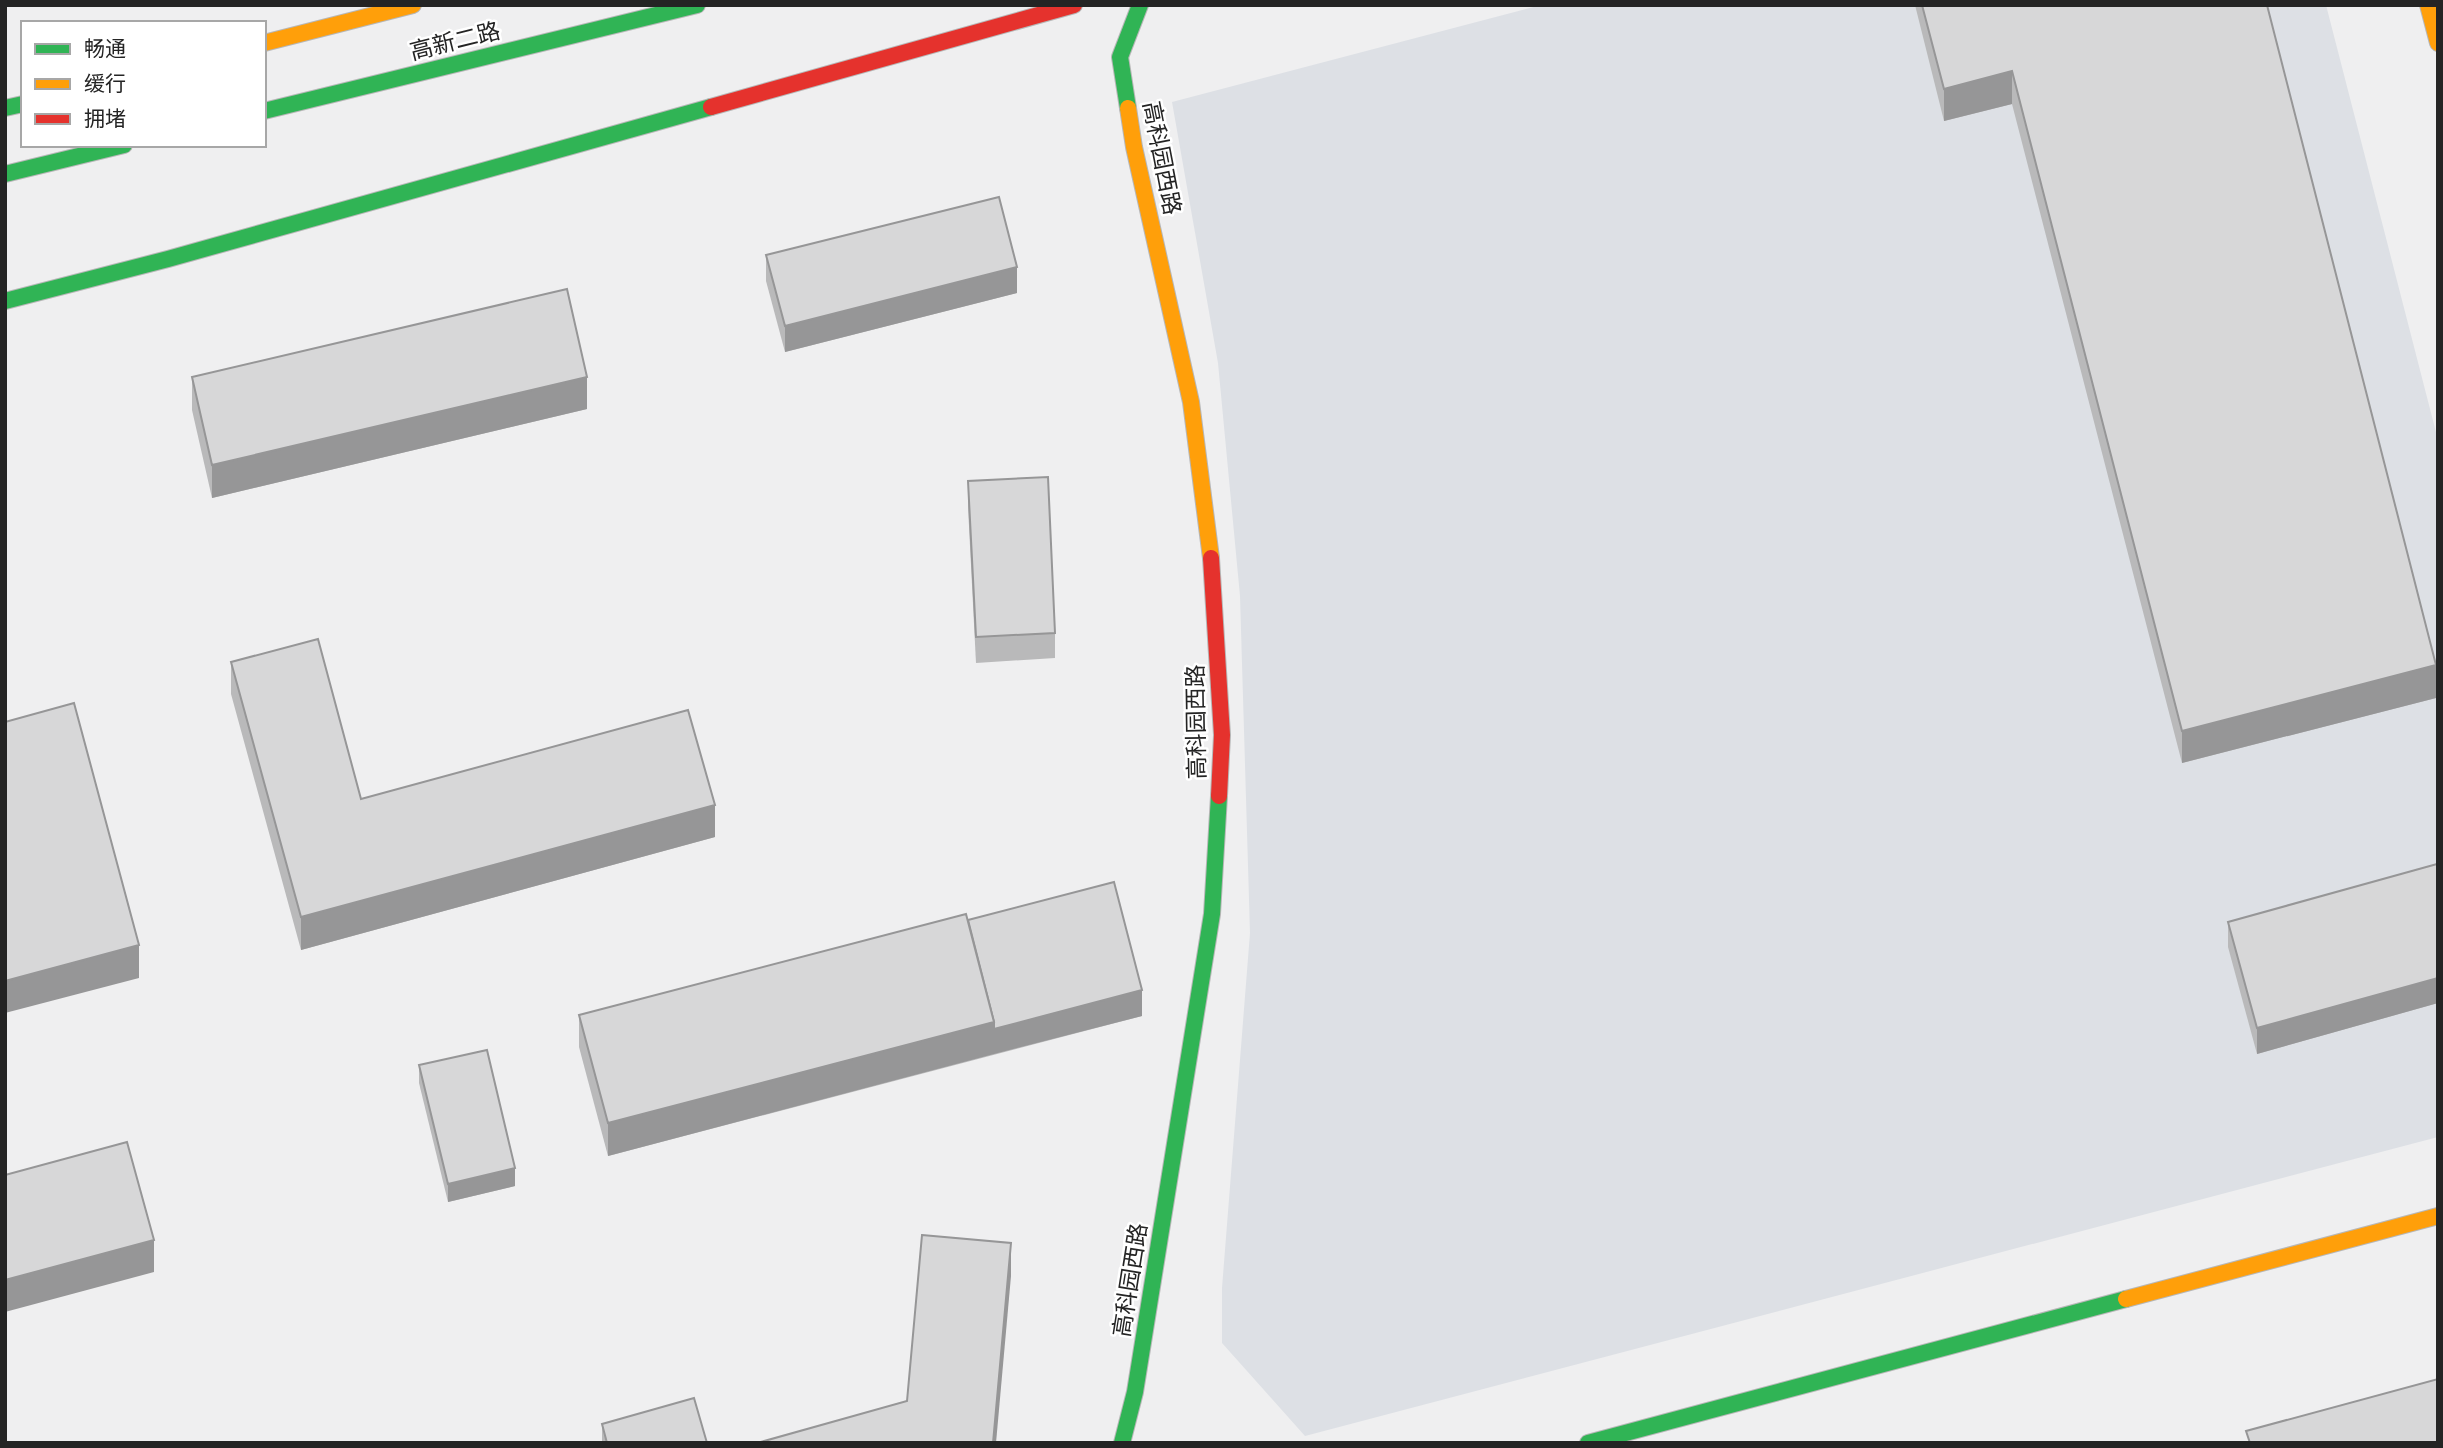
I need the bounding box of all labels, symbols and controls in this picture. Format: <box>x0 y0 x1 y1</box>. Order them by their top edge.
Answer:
street label: 高新二路 <box>407 15 503 67</box>
legend <box>21 21 266 147</box>
text: 畅通 <box>84 35 126 63</box>
text: 缓行 <box>84 70 126 98</box>
street label: 高科园西路 <box>1136 99 1188 217</box>
text: 拥堵 <box>84 105 126 133</box>
street label: 高科园西路 <box>1180 664 1212 780</box>
street label: 高科园西路 <box>1106 1221 1154 1339</box>

